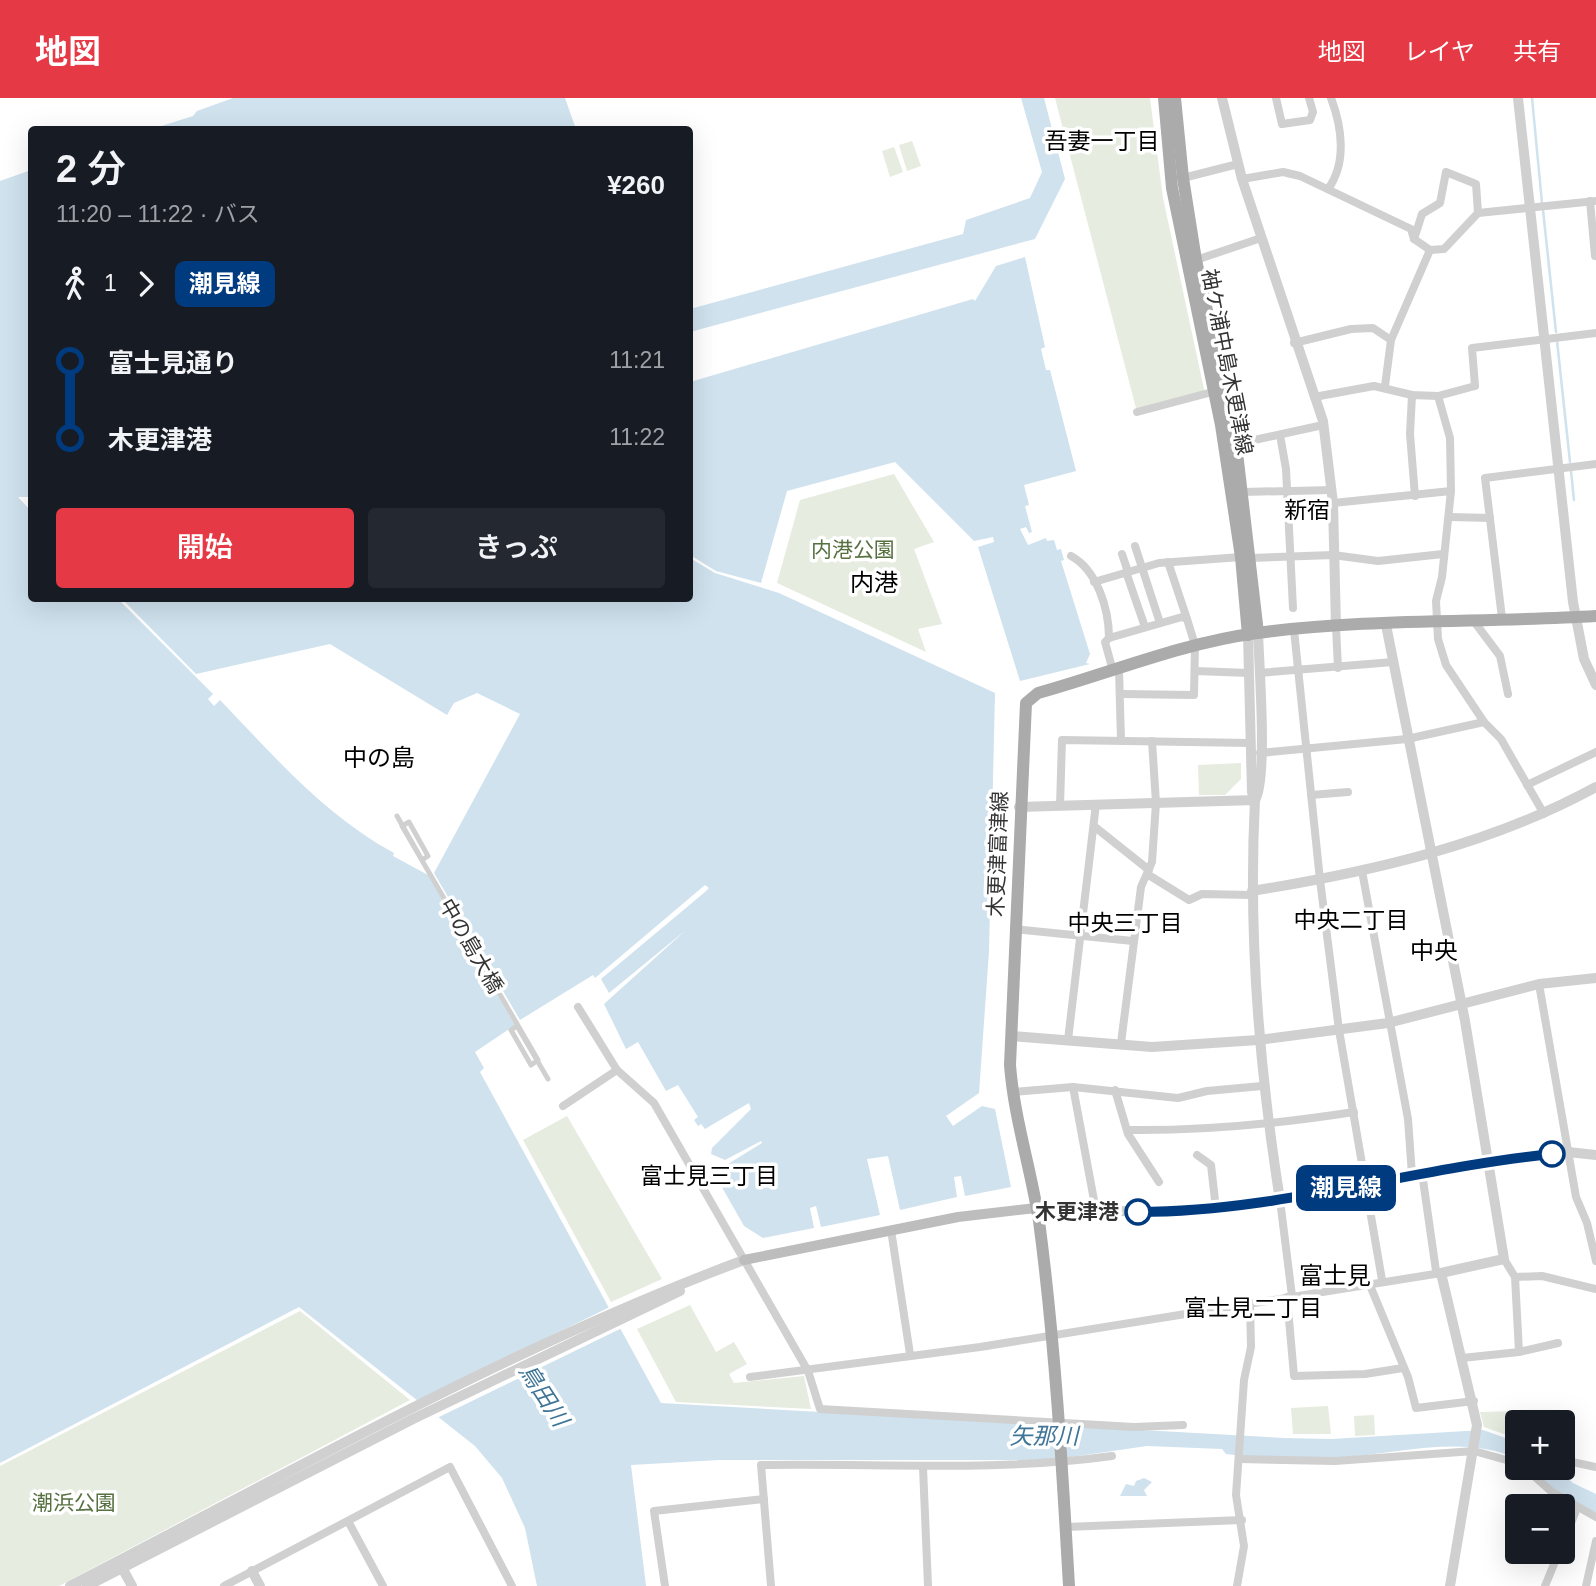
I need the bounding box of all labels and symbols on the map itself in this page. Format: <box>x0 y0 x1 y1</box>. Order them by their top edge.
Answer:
district label: 吾妻一丁目 <box>1045 128 1160 154</box>
street label: 袖ケ浦中島木更津線 <box>1198 267 1257 457</box>
district label: 新宿 <box>1284 497 1330 523</box>
park label: 内港公園 <box>811 538 895 561</box>
district label: 内港 <box>850 569 898 596</box>
district label: 中の島 <box>343 744 415 771</box>
street label: 木更津富津線 <box>984 791 1011 917</box>
street label: 中の島大橋 <box>435 895 508 997</box>
district label: 中央二丁目 <box>1294 907 1409 933</box>
district label: 中央三丁目 <box>1068 910 1183 936</box>
district label: 中央 <box>1410 937 1458 964</box>
unlabelled marker <box>1539 1141 1565 1167</box>
district label: 富士見三丁目 <box>640 1163 778 1189</box>
line badge: 潮見線 <box>1306 1165 1386 1211</box>
marker: 木更津港 <box>1125 1199 1151 1225</box>
place label: 木更津港 <box>1035 1200 1119 1223</box>
district label: 富士見 <box>1299 1262 1371 1289</box>
district label: 富士見二丁目 <box>1184 1295 1322 1321</box>
water label: 鳥田川 <box>514 1359 575 1434</box>
water label: 矢那川 <box>1010 1423 1082 1449</box>
park label: 潮浜公園 <box>32 1491 116 1514</box>

